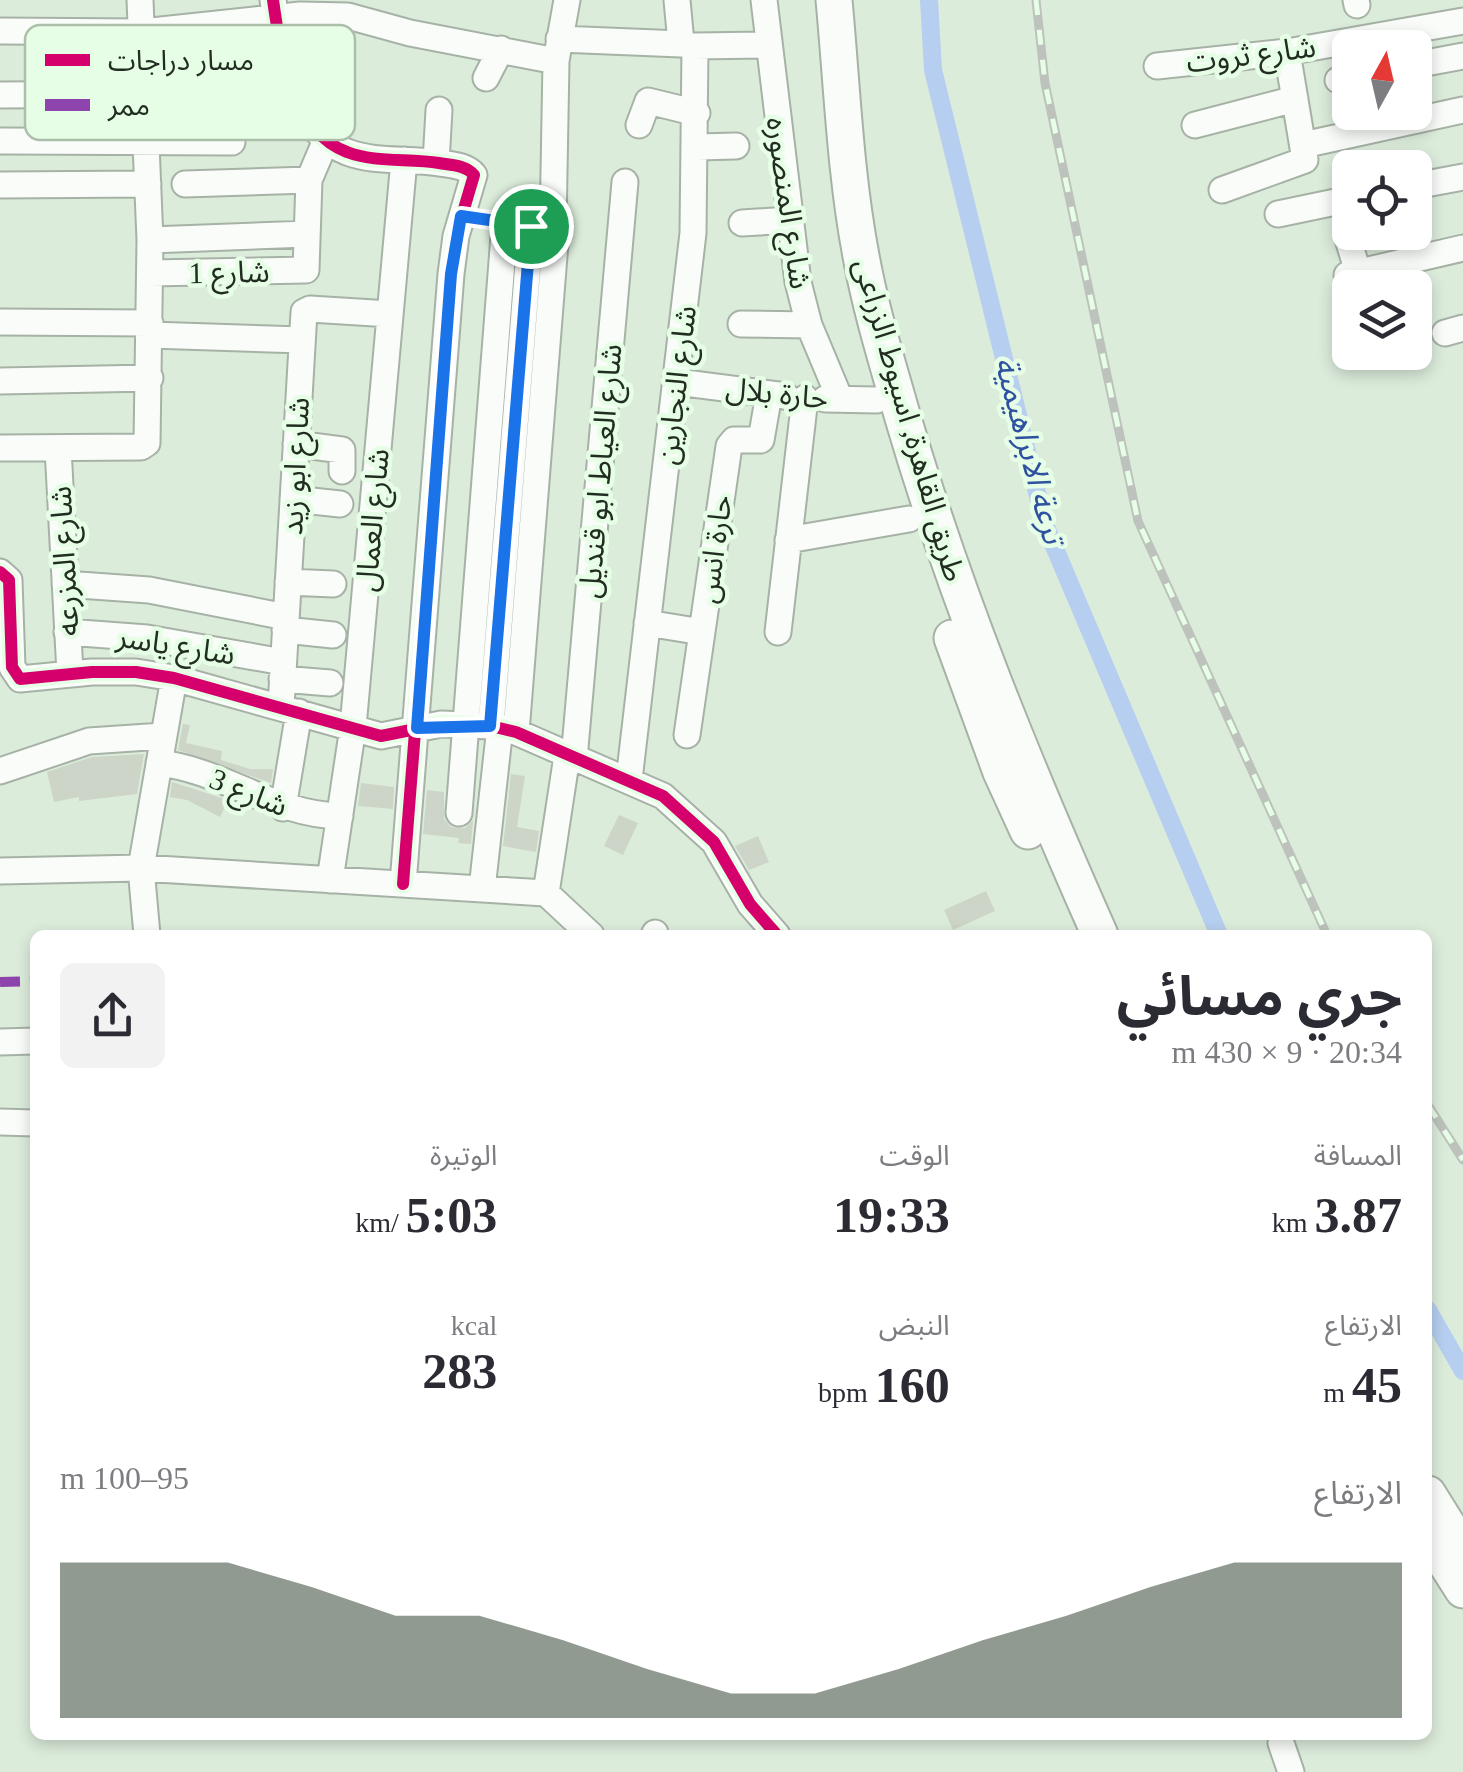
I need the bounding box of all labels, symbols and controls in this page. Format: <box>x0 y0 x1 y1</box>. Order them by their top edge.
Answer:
legend <box>25 25 355 140</box>
street label: شارع ثروت <box>1184 30 1318 84</box>
north arrow <box>1332 30 1432 130</box>
map controls <box>1332 30 1432 370</box>
text: مسار دراجات <box>108 45 254 77</box>
text: ممر <box>107 90 150 122</box>
street label: شارع المنصوره <box>755 115 817 292</box>
button: locate <box>1332 150 1432 250</box>
pin <box>489 184 574 269</box>
icon: arrive <box>504 199 559 254</box>
street label: شارع 1 <box>188 255 270 295</box>
street label: طريق القاهرة, اسيوط الزراعى <box>846 255 972 586</box>
button: layers <box>1332 270 1432 370</box>
street label: شارع النجارين <box>650 304 708 467</box>
street label: شارع العياط ابو قنديل <box>572 343 634 600</box>
water label: ترعة الابراهيمية <box>987 353 1073 552</box>
street label: حارة بلال <box>724 371 830 417</box>
street label: شارع ابو زيد <box>275 396 321 536</box>
street label: شارع العمال <box>349 447 401 593</box>
street label: شارع المزرعه <box>44 485 90 637</box>
street label: حارة انس <box>690 493 739 605</box>
street label: شارع ياسر <box>113 619 237 677</box>
street label: شارع 3 <box>203 762 293 828</box>
button: share <box>60 963 165 1068</box>
text: جري مسائي <box>1117 966 1402 1027</box>
text: 20:34 · 9 × 430 m <box>1172 1034 1402 1070</box>
text: الوتيرة <box>430 1140 497 1171</box>
text: الوقت <box>879 1140 950 1171</box>
text: المسافة <box>1314 1140 1402 1171</box>
text: 5:03 <box>406 1187 497 1243</box>
text: 19:33 <box>833 1187 950 1243</box>
text: 3.87 <box>1315 1187 1402 1243</box>
text: /km <box>355 1207 406 1238</box>
text: km <box>1272 1207 1315 1238</box>
text: kcal <box>451 1310 497 1341</box>
text: النبض <box>879 1310 950 1341</box>
text: الارتفاع <box>1325 1310 1402 1341</box>
text: 283 <box>422 1343 497 1399</box>
text: 160 <box>875 1357 950 1413</box>
text: 45 <box>1352 1357 1402 1413</box>
text: bpm <box>818 1377 875 1408</box>
text: m <box>1323 1377 1352 1408</box>
text: 95–100 m <box>60 1460 189 1496</box>
text: الارتفاع <box>1314 1475 1402 1511</box>

